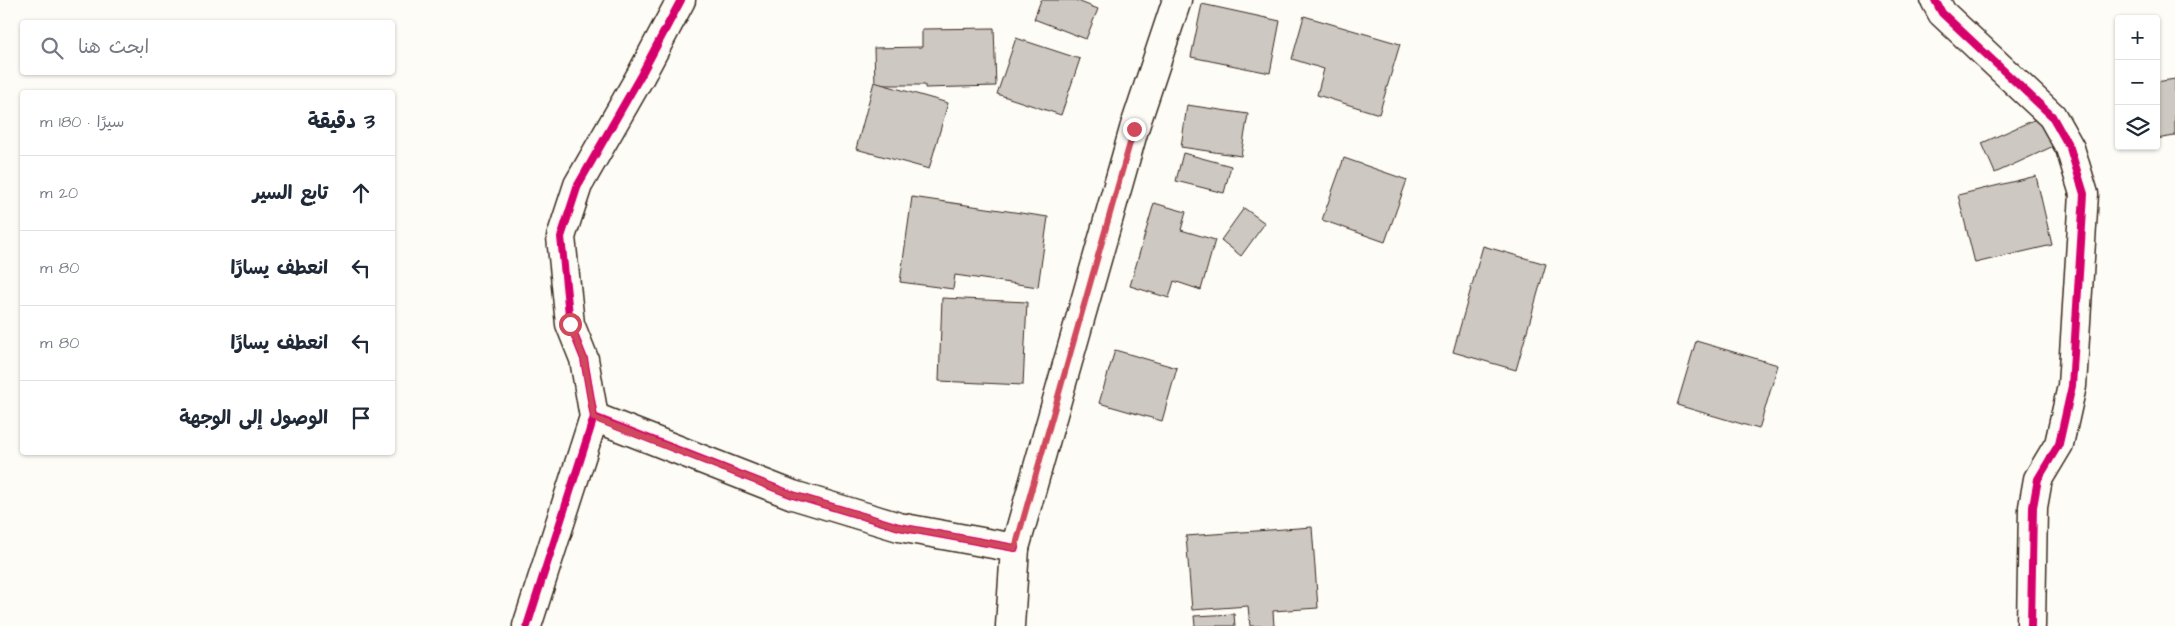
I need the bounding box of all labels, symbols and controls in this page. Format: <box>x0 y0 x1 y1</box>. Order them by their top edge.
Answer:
map controls <box>2115 15 2160 150</box>
button: + <box>2115 15 2160 60</box>
search box <box>20 20 395 75</box>
icon: search <box>38 34 66 62</box>
text: ابحث هنا <box>78 34 149 61</box>
button: − <box>2115 60 2160 105</box>
button: layers <box>2115 105 2160 150</box>
text: 3 دقيقة <box>307 107 375 136</box>
text: سيرًا · 180 m <box>40 111 124 133</box>
route end <box>1123 118 1146 141</box>
icon: ahead <box>347 179 375 207</box>
text: تابع السير <box>253 180 328 207</box>
text: 20 m <box>40 182 78 204</box>
icon: left <box>347 254 375 282</box>
text: انعطف يسارًا <box>231 255 328 282</box>
text: 80 m <box>40 257 79 279</box>
route start <box>559 313 582 336</box>
icon: left <box>347 329 375 357</box>
text: انعطف يسارًا <box>231 330 328 357</box>
text: 80 m <box>40 332 79 354</box>
icon: arrive <box>347 404 375 432</box>
text: الوصول إلى الوجهة <box>179 405 328 432</box>

